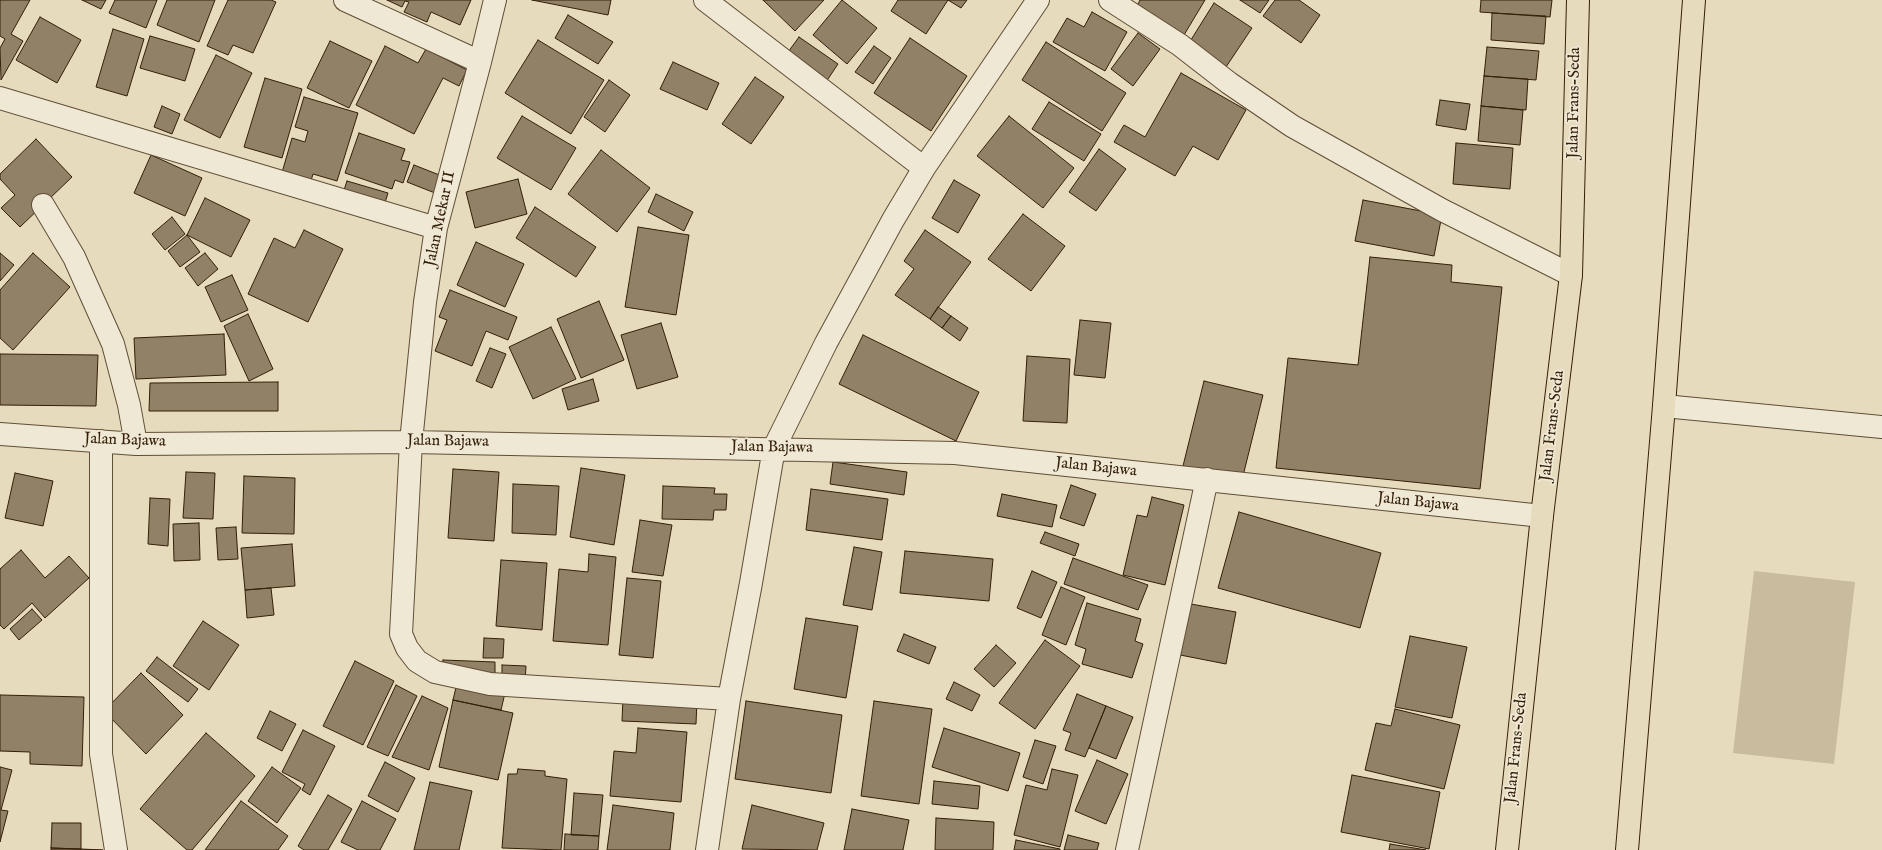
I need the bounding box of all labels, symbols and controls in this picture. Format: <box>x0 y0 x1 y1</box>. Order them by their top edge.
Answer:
street label: Jalan Frans-Seda <box>1564 47 1586 159</box>
street label: Jalan Mekar II <box>422 169 460 269</box>
street label: Jalan Frans-Seda <box>1537 369 1569 483</box>
street label: Jalan Bajawa <box>84 430 166 452</box>
street label: Jalan Bajawa <box>407 432 489 452</box>
street label: Jalan Bajawa <box>731 438 813 458</box>
street label: Jalan Bajawa <box>1054 454 1138 482</box>
street label: Jalan Bajawa <box>1376 489 1460 517</box>
street label: Jalan Frans-Seda <box>1502 691 1532 805</box>

